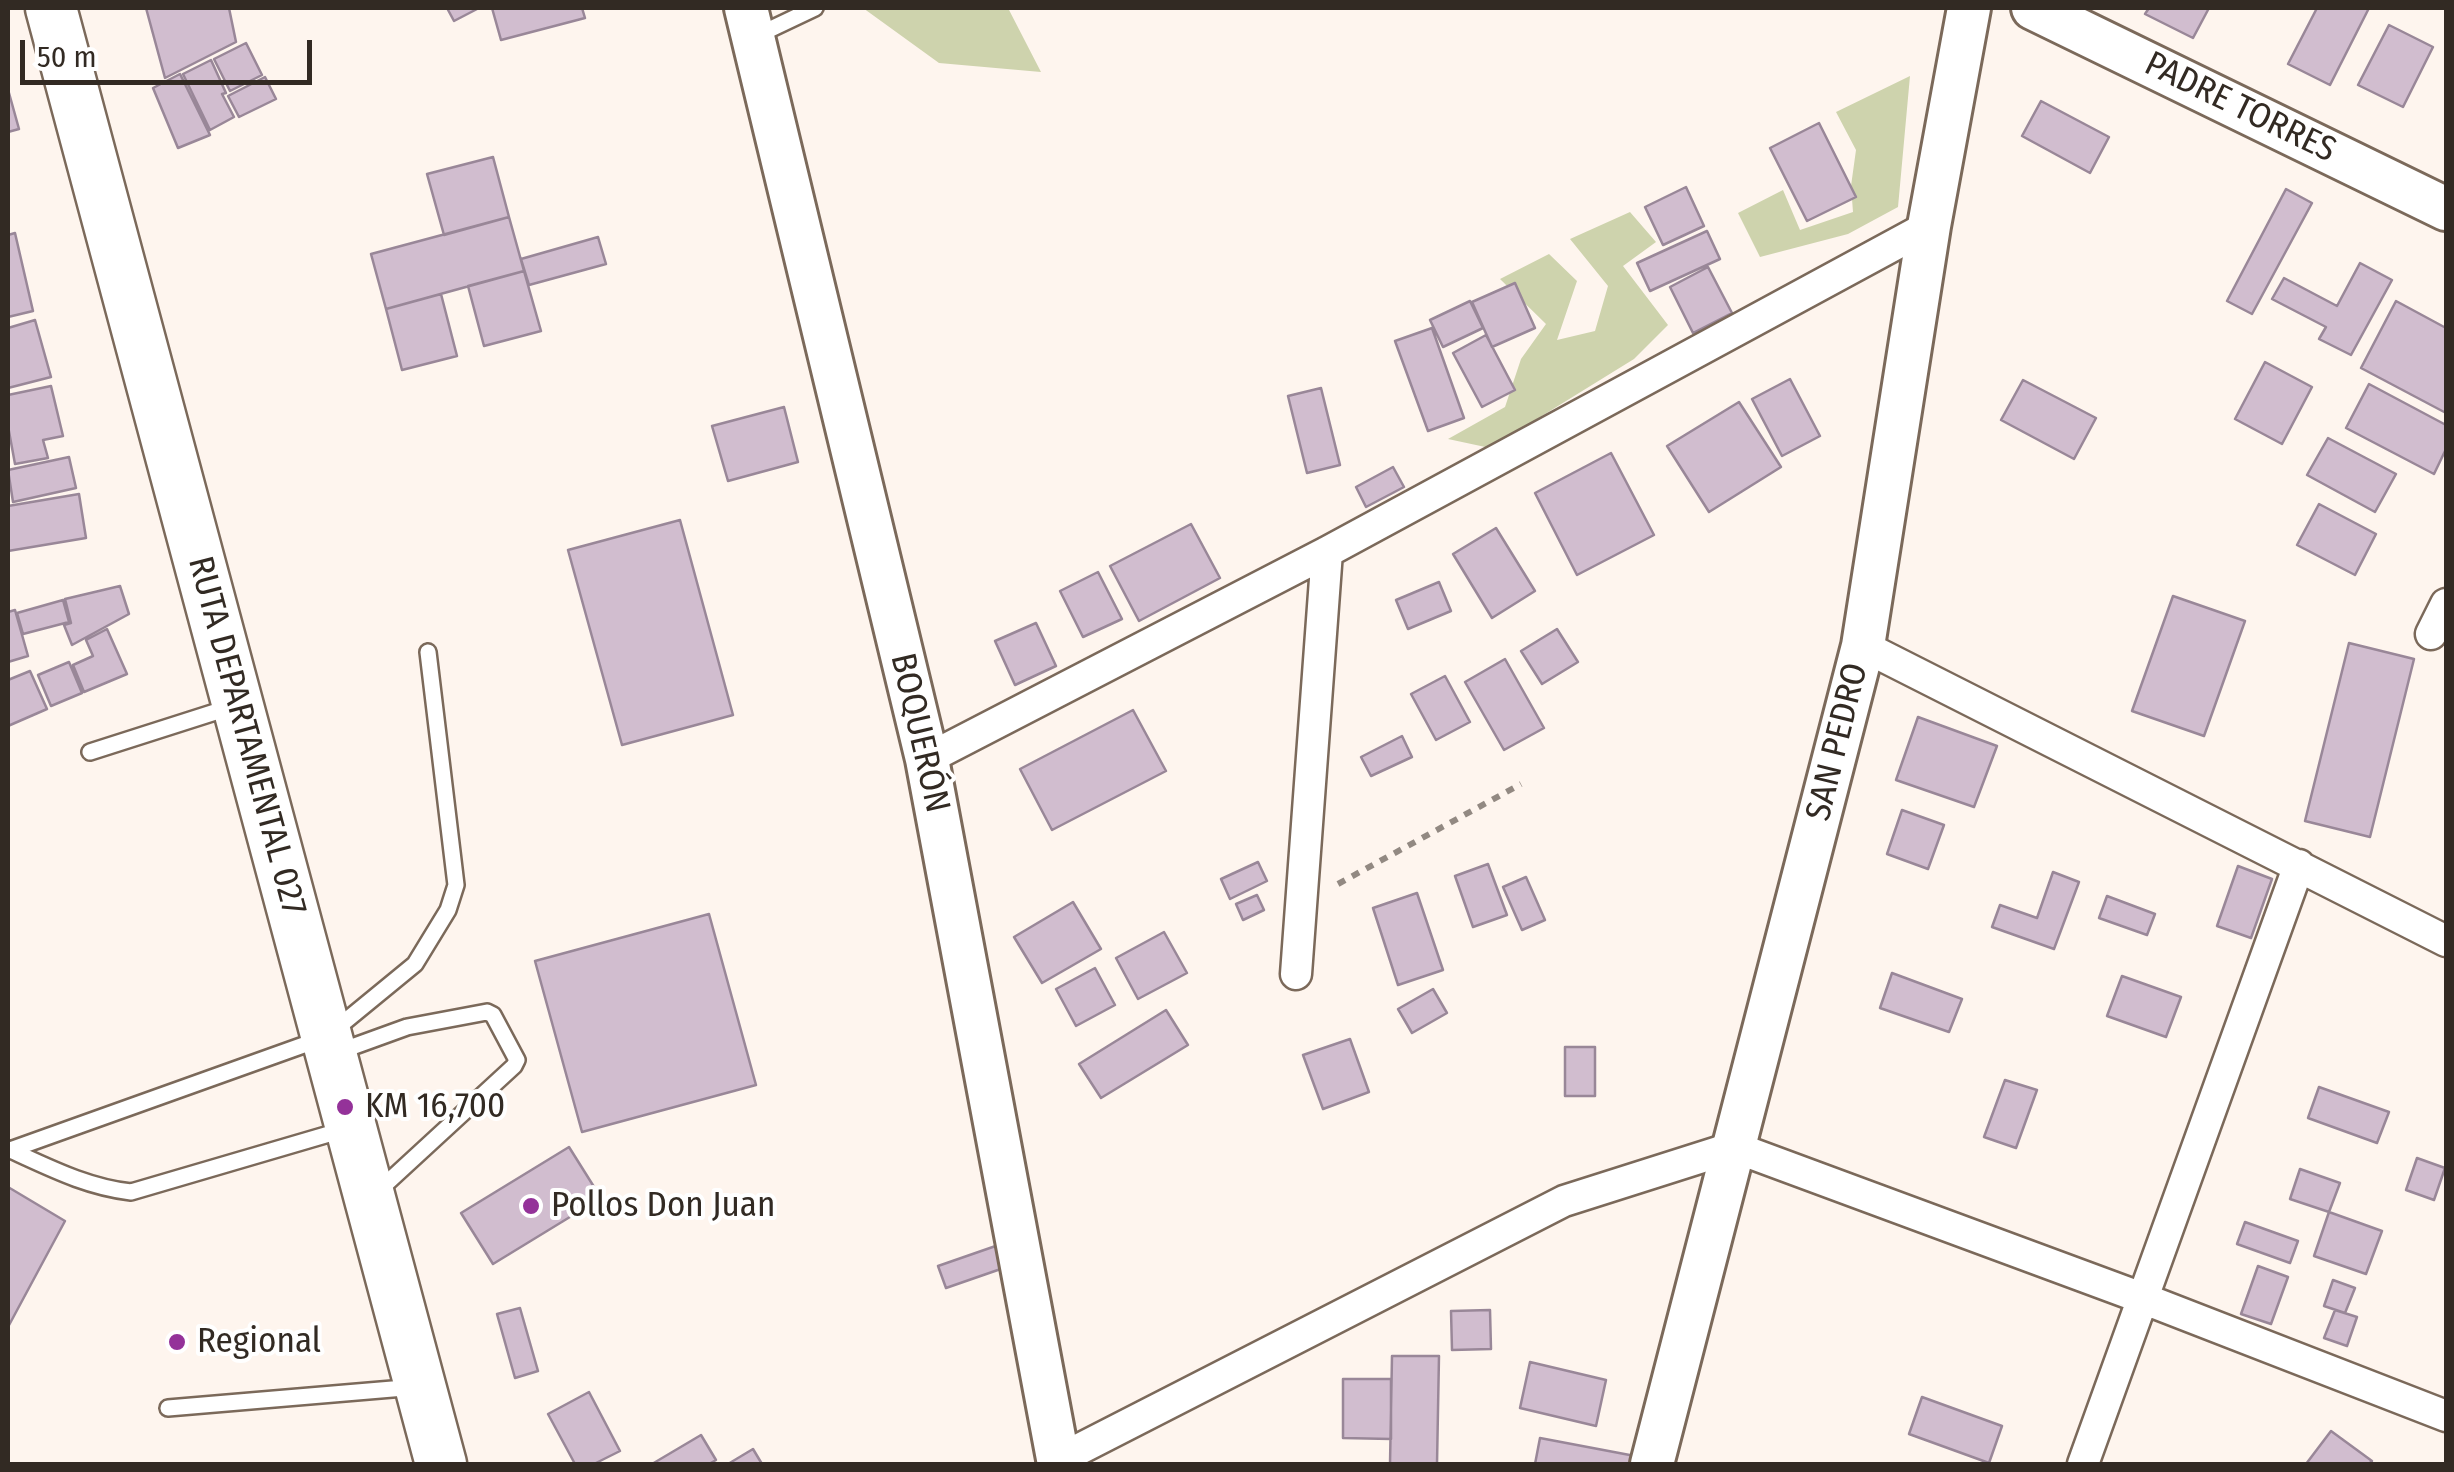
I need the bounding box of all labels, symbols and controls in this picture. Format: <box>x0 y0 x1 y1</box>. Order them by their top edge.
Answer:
scale bar <box>25 20 318 82</box>
text: 50 m <box>37 39 97 75</box>
street label: PADRE TORRES <box>2138 44 2342 172</box>
street label: RUTA DEPARTAMENTAL 027 <box>178 552 314 920</box>
street label: BOQUERÓN <box>880 649 958 817</box>
street label: SAN PEDRO <box>1798 659 1878 825</box>
place label: KM 16,700 <box>365 1086 505 1128</box>
marker: KM 16,700 <box>334 1096 356 1118</box>
place label: Pollos Don Juan <box>551 1185 775 1227</box>
marker: Pollos Don Juan <box>520 1195 542 1217</box>
place label: Regional <box>197 1321 321 1363</box>
marker: Regional <box>166 1331 188 1353</box>

